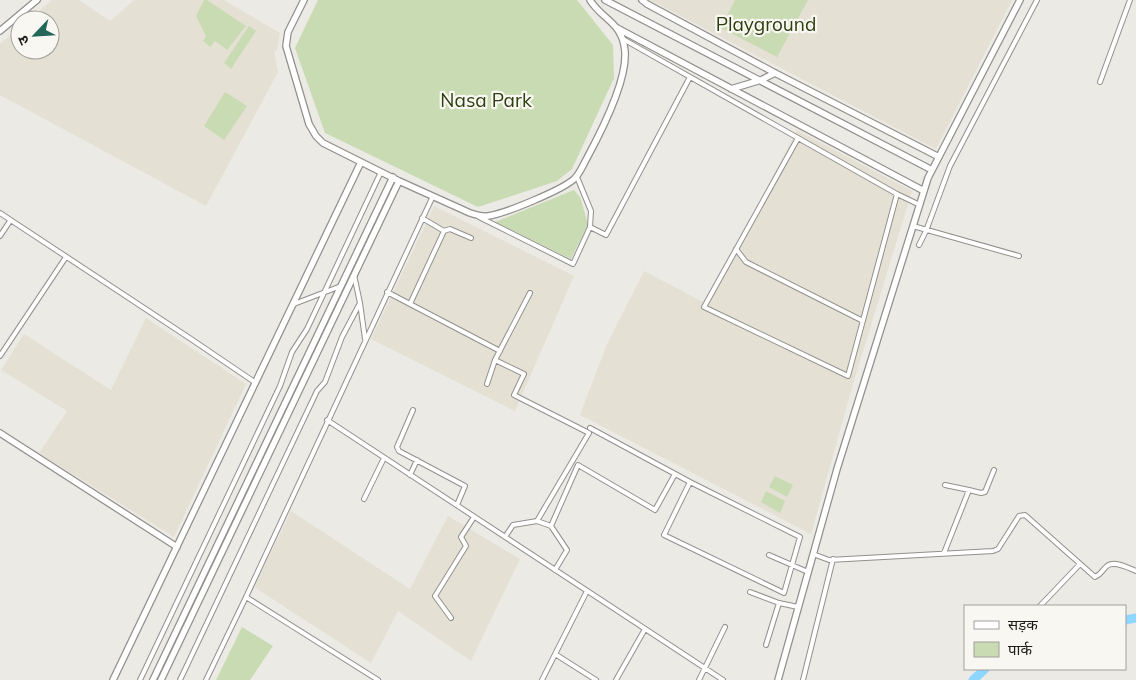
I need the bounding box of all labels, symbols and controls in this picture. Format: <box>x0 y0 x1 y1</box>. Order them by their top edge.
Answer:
north arrow <box>10 10 60 60</box>
park label: Playground <box>716 12 816 36</box>
text: उ <box>13 32 33 48</box>
park label: Nasa Park <box>440 88 532 112</box>
legend <box>964 605 1126 670</box>
text: सड़क <box>1008 615 1038 634</box>
text: पार्क <box>1008 640 1032 659</box>

